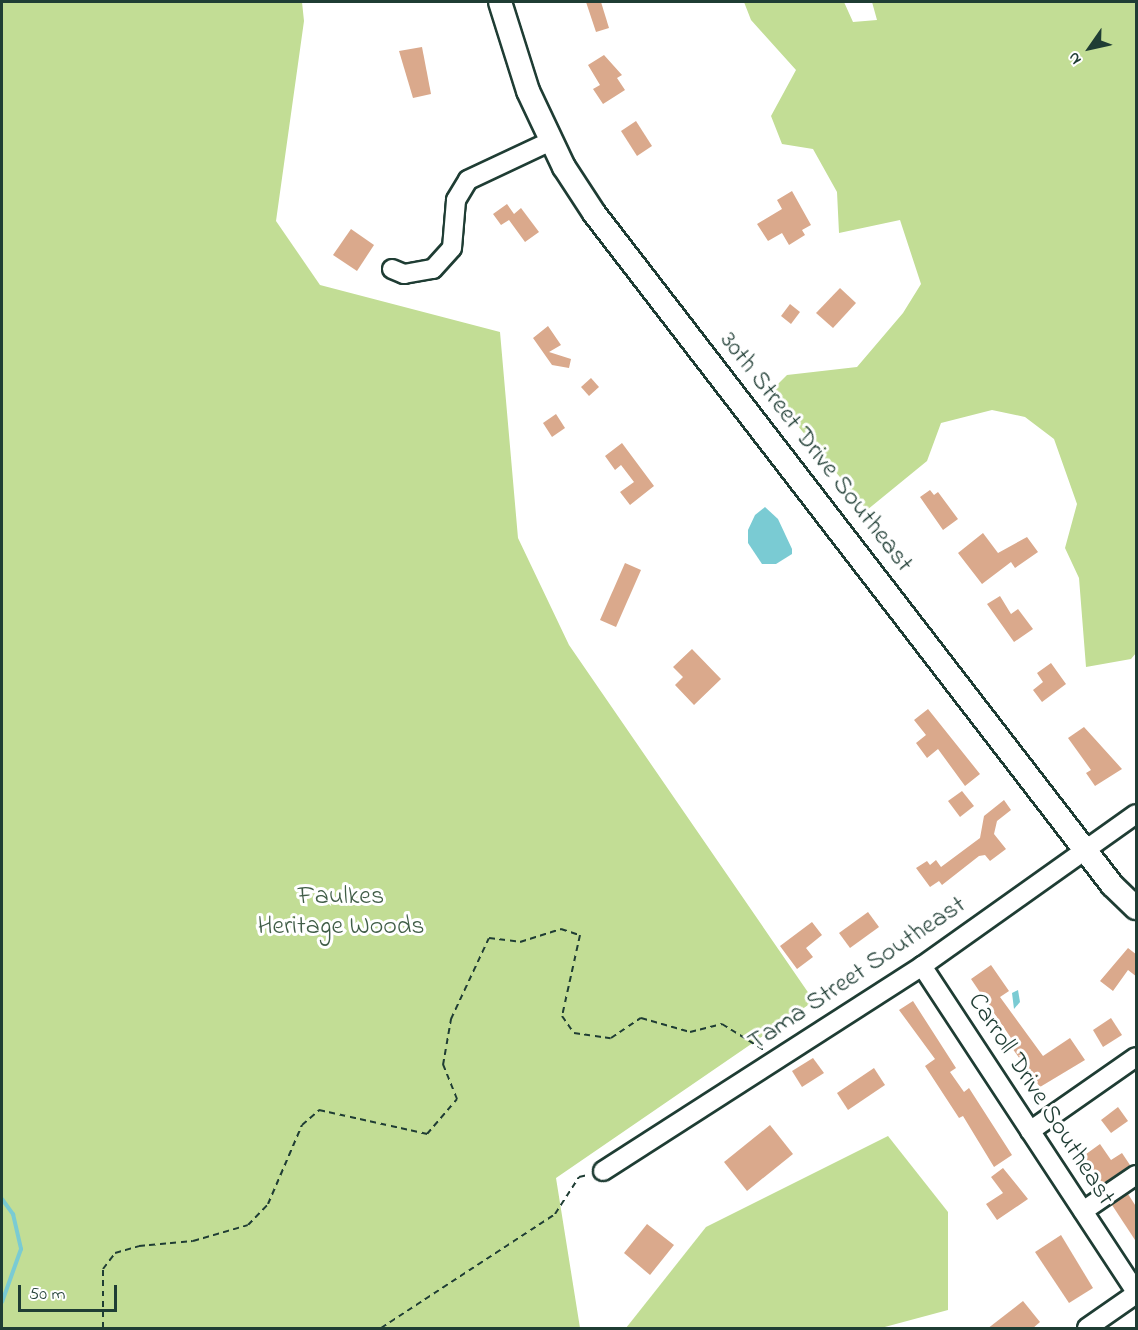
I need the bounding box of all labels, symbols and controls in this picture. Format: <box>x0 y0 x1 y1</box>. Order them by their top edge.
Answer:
north arrow <box>1060 18 1120 78</box>
text: N <box>1062 47 1088 69</box>
street label: 30th Street Drive Southeast <box>712 327 918 579</box>
park label: Faulkes Heritage Woods <box>257 882 425 944</box>
street label: Tama Street Southeast <box>743 891 973 1059</box>
street label: Carroll Drive Southeast <box>960 988 1120 1212</box>
scale bar <box>21 1273 120 1311</box>
text: 50 m <box>29 1282 66 1308</box>

